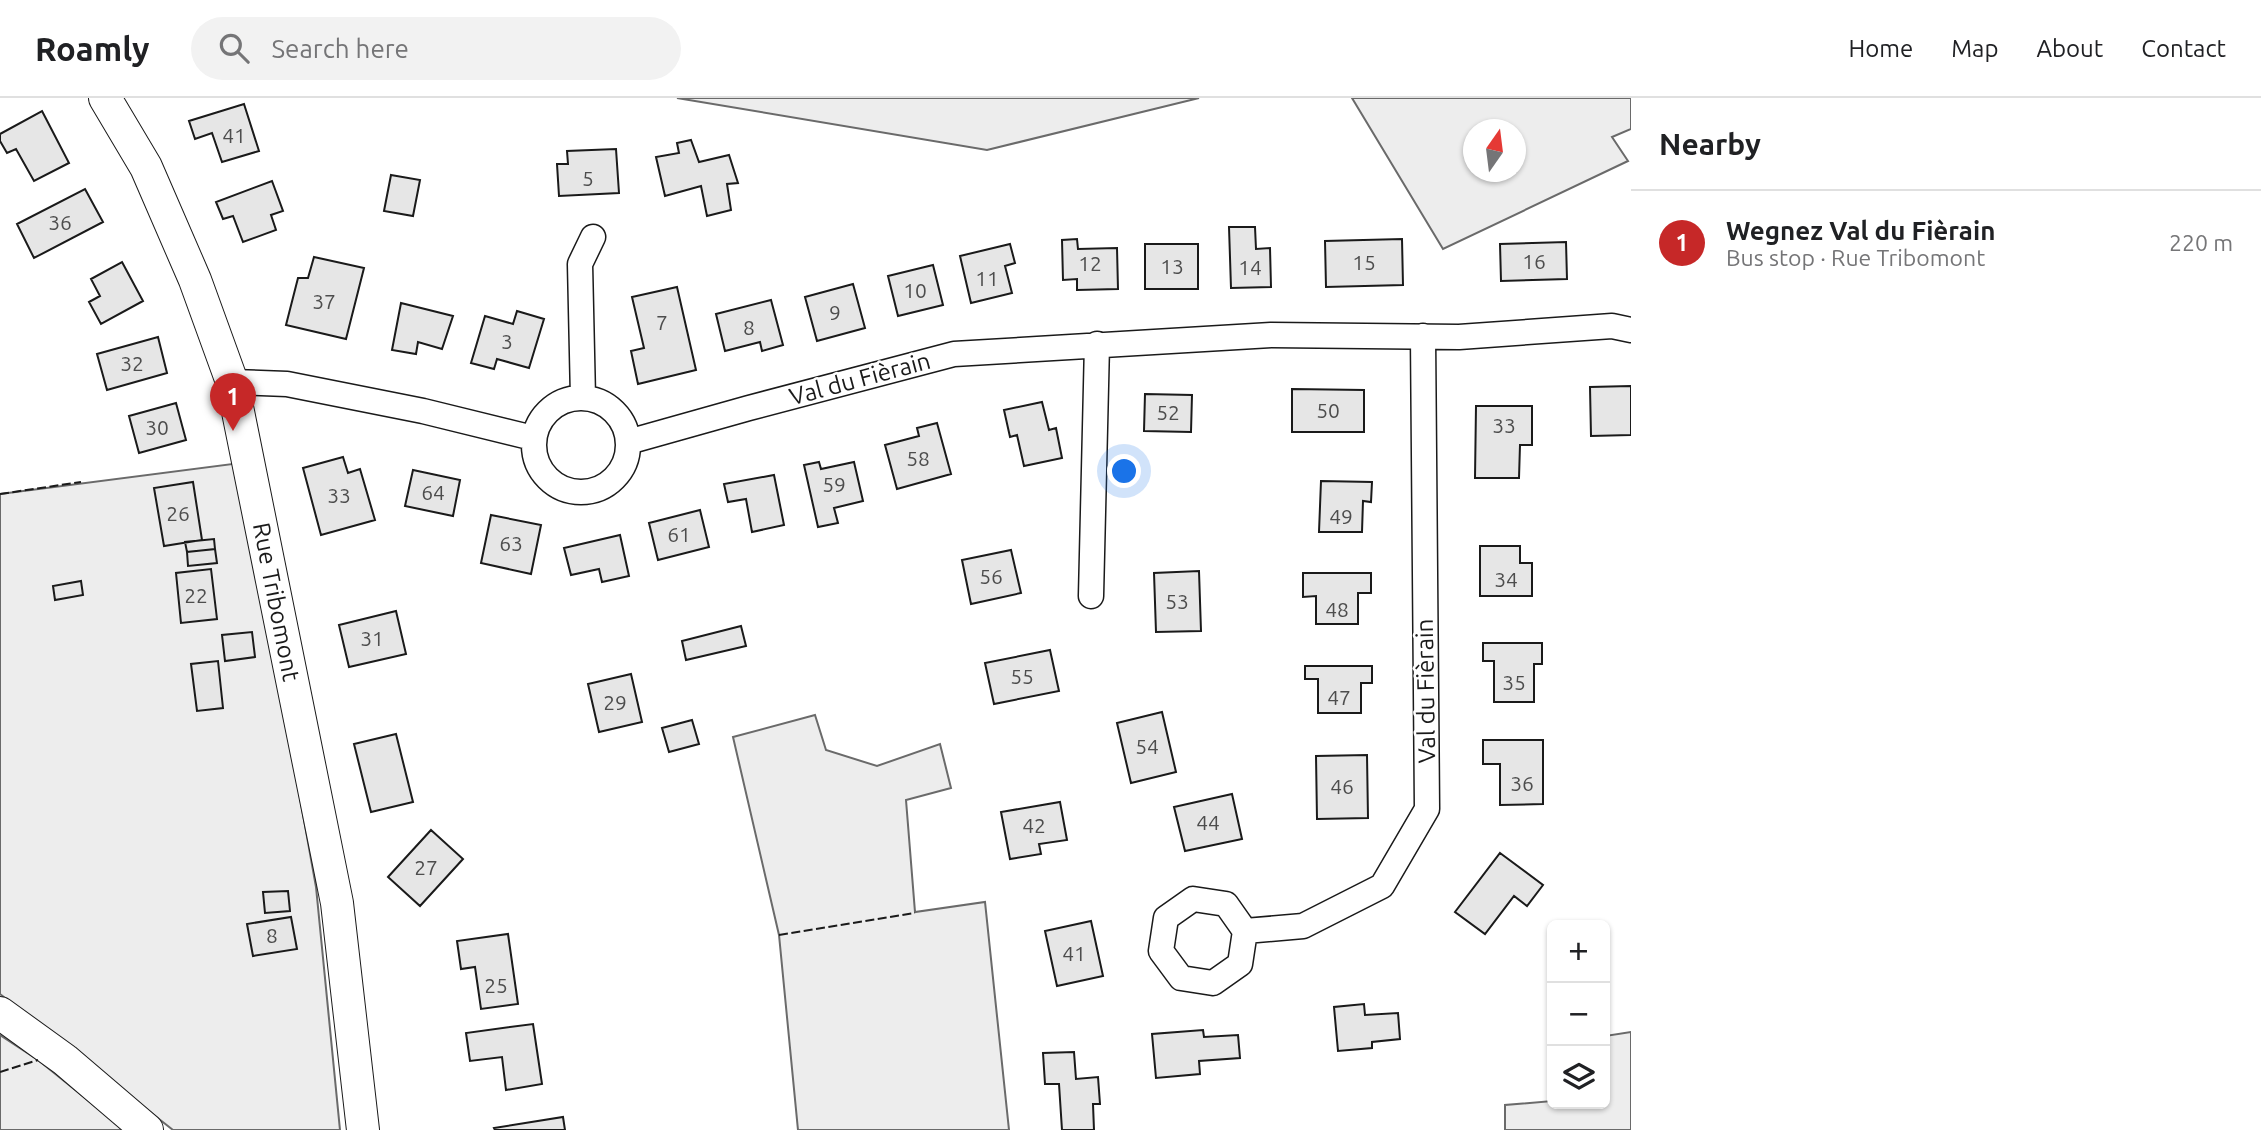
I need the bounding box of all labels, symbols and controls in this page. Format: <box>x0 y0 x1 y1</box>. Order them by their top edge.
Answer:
search box <box>191 17 681 80</box>
icon: search <box>215 29 253 67</box>
text: Roamly <box>35 30 149 67</box>
text: Search here <box>271 34 409 63</box>
text: Home <box>1848 35 1913 62</box>
text: Map <box>1951 35 1998 62</box>
text: About <box>2036 35 2103 62</box>
text: Contact <box>2141 35 2226 62</box>
north arrow <box>1463 119 1526 182</box>
house number: 41 <box>222 123 246 147</box>
text: Nearby <box>1659 127 1761 161</box>
house number: 5 <box>582 166 594 190</box>
house number: 36 <box>48 210 72 234</box>
text: Wegnez Val du Fièrain <box>1726 216 1995 245</box>
text: 1 <box>1676 230 1688 255</box>
text: 220 m <box>2169 230 2233 255</box>
text: Bus stop · Rue Tribomont <box>1726 245 1985 270</box>
house number: 16 <box>1522 249 1546 273</box>
house number: 15 <box>1352 250 1376 274</box>
house number: 12 <box>1078 251 1102 275</box>
house number: 13 <box>1160 254 1184 278</box>
house number: 14 <box>1238 255 1262 279</box>
house number: 11 <box>975 266 999 290</box>
house number: 10 <box>903 278 927 302</box>
house number: 37 <box>312 289 336 313</box>
house number: 9 <box>829 300 841 324</box>
house number: 7 <box>656 310 668 334</box>
house number: 8 <box>743 315 755 339</box>
house number: 3 <box>501 329 513 353</box>
street label: Val du Fièrain <box>786 347 933 410</box>
house number: 32 <box>120 351 144 375</box>
pin: 1 <box>210 373 256 431</box>
house number: 50 <box>1316 398 1340 422</box>
house number: 52 <box>1156 400 1180 424</box>
house number: 33 <box>1492 413 1516 437</box>
house number: 30 <box>145 415 169 439</box>
house number: 58 <box>906 446 930 470</box>
your location <box>1107 454 1141 488</box>
house number: 59 <box>822 472 846 496</box>
house number: 64 <box>421 480 445 504</box>
house number: 33 <box>327 483 351 507</box>
house number: 26 <box>166 501 190 525</box>
house number: 49 <box>1329 504 1353 528</box>
street label: Rue Tribomont <box>248 520 305 684</box>
house number: 61 <box>667 522 691 546</box>
house number: 63 <box>499 531 523 555</box>
house number: 56 <box>979 564 1003 588</box>
house number: 34 <box>1494 567 1518 591</box>
house number: 22 <box>184 583 208 607</box>
house number: 53 <box>1165 589 1189 613</box>
house number: 48 <box>1325 597 1349 621</box>
street label: Val du Fièrain <box>1411 618 1440 764</box>
house number: 31 <box>360 626 384 650</box>
house number: 55 <box>1010 664 1034 688</box>
house number: 35 <box>1502 670 1526 694</box>
house number: 47 <box>1327 685 1351 709</box>
house number: 29 <box>603 690 627 714</box>
house number: 54 <box>1135 734 1159 758</box>
house number: 36 <box>1510 771 1534 795</box>
house number: 46 <box>1330 774 1354 798</box>
house number: 44 <box>1196 810 1220 834</box>
house number: 42 <box>1022 813 1046 837</box>
house number: 27 <box>414 855 438 879</box>
map controls <box>1547 920 1610 1109</box>
button: + <box>1547 920 1610 983</box>
house number: 8 <box>266 923 278 947</box>
house number: 41 <box>1062 941 1086 965</box>
house number: 25 <box>484 973 508 997</box>
button: − <box>1547 983 1610 1046</box>
button: layers <box>1547 1046 1610 1109</box>

